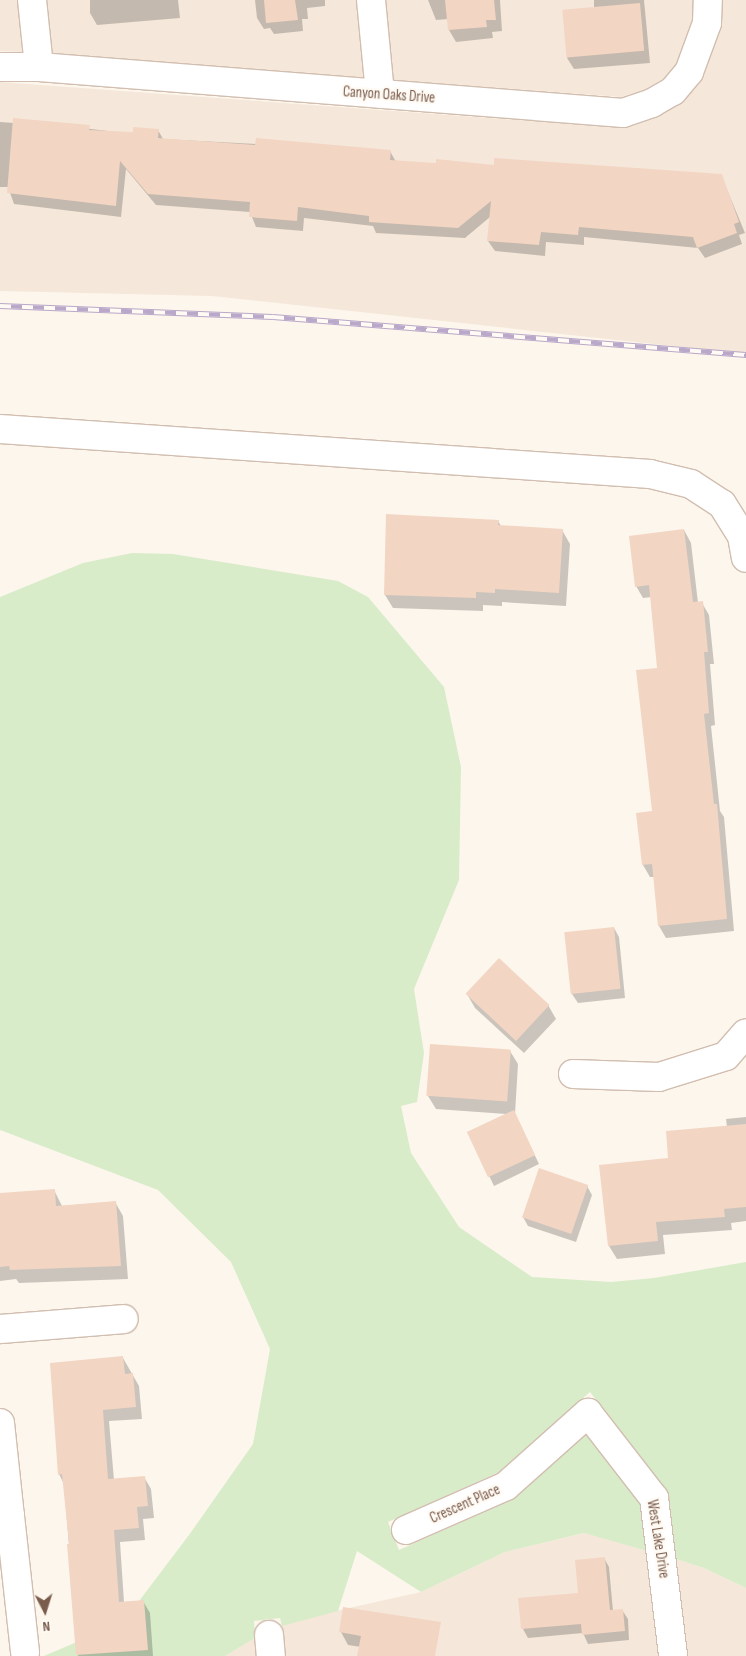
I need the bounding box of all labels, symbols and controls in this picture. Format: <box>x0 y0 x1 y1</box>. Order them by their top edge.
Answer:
street label: Canyon Oaks Drive <box>342 83 436 107</box>
street label: Crescent Place <box>427 1481 503 1527</box>
street label: West Lake Drive <box>643 1498 673 1580</box>
north arrow <box>20 1586 70 1636</box>
text: N <box>42 1618 51 1635</box>

